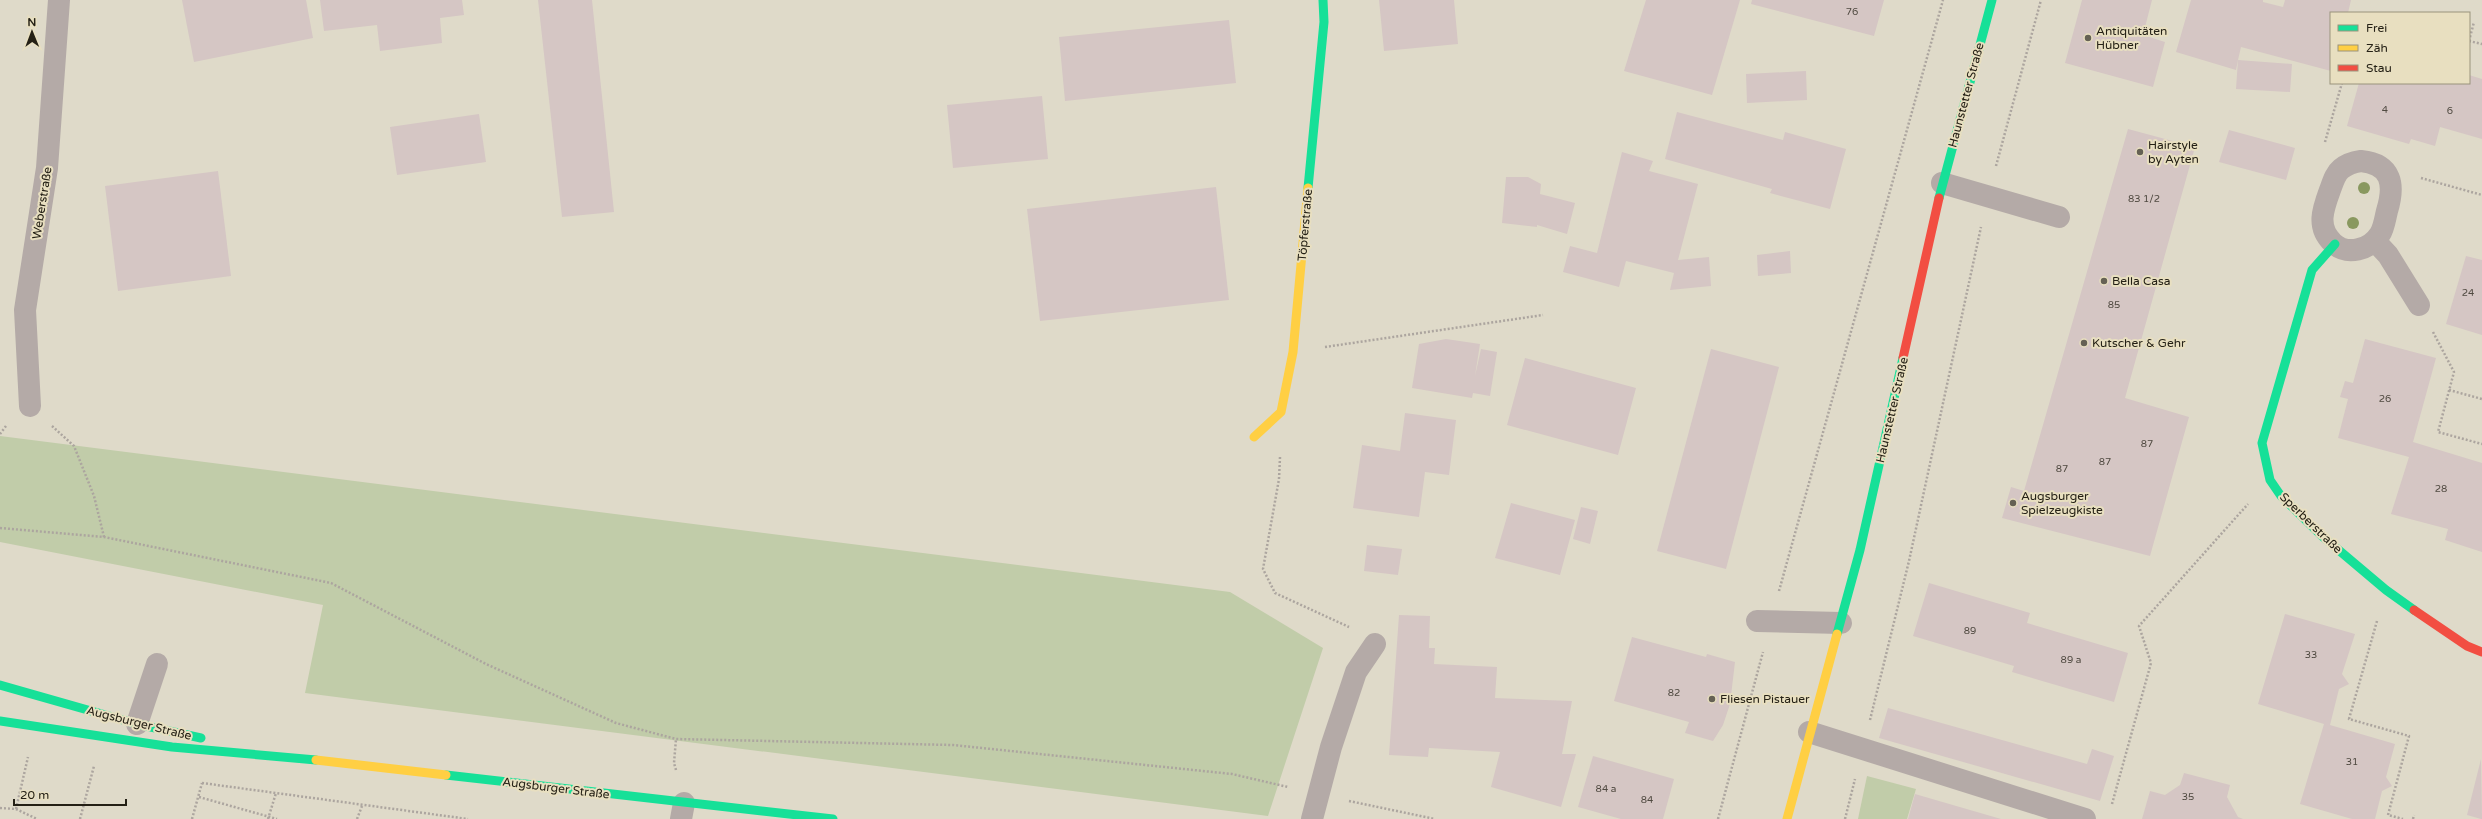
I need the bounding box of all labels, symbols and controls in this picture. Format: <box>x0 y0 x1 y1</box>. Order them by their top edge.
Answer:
house number: 76 <box>1846 6 1858 18</box>
north arrow <box>12 12 52 52</box>
legend <box>2330 12 2470 84</box>
text: N <box>27 16 36 29</box>
text: Frei <box>2366 21 2387 35</box>
place label: Antiquitäten Hübner <box>2096 24 2167 52</box>
marker: Antiquitäten Hübner <box>2083 33 2093 43</box>
street label: Haunstetter Straße <box>1945 41 1987 149</box>
text: Zäh <box>2366 41 2388 55</box>
text: Stau <box>2366 61 2392 75</box>
house number: 4 <box>2382 104 2388 116</box>
house number: 6 <box>2447 105 2453 117</box>
place label: Hairstyle by Ayten <box>2148 138 2199 166</box>
marker: Hairstyle by Ayten <box>2135 147 2145 157</box>
street label: Weberstraße <box>29 166 55 240</box>
street label: Töpferstraße <box>1295 188 1315 262</box>
house number: 83 1/2 <box>2128 193 2160 205</box>
place label: Bella Casa <box>2112 274 2170 288</box>
marker: Bella Casa <box>2099 276 2109 286</box>
house number: 24 <box>2462 287 2474 299</box>
house number: 85 <box>2108 299 2120 311</box>
place label: Kutscher & Gehr <box>2092 336 2186 350</box>
marker: Kutscher & Gehr <box>2079 338 2089 348</box>
street label: Haunstetter Straße <box>1873 356 1911 464</box>
house number: 26 <box>2379 393 2391 405</box>
house number: 87 <box>2141 438 2153 450</box>
house number: 87 <box>2099 456 2111 468</box>
house number: 87 <box>2056 463 2068 475</box>
house number: 28 <box>2435 483 2447 495</box>
place label: Augsburger Spielzeugkiste <box>2021 489 2103 517</box>
street label: Sperberstraße <box>2277 490 2345 556</box>
marker: Augsburger Spielzeugkiste <box>2008 498 2018 508</box>
house number: 89 <box>1964 625 1976 637</box>
house number: 33 <box>2305 649 2317 661</box>
house number: 89 a <box>2061 654 2081 666</box>
house number: 82 <box>1668 687 1680 699</box>
place label: Fliesen Pistauer <box>1720 692 1810 706</box>
marker: Fliesen Pistauer <box>1707 694 1717 704</box>
street label: Augsburger Straße <box>85 703 193 743</box>
house number: 31 <box>2346 756 2358 768</box>
street label: Augsburger Straße <box>502 774 611 802</box>
scale bar <box>14 781 126 807</box>
house number: 84 a <box>1596 783 1616 795</box>
text: 20 m <box>20 788 49 802</box>
house number: 35 <box>2182 791 2194 803</box>
house number: 84 <box>1641 794 1653 806</box>

